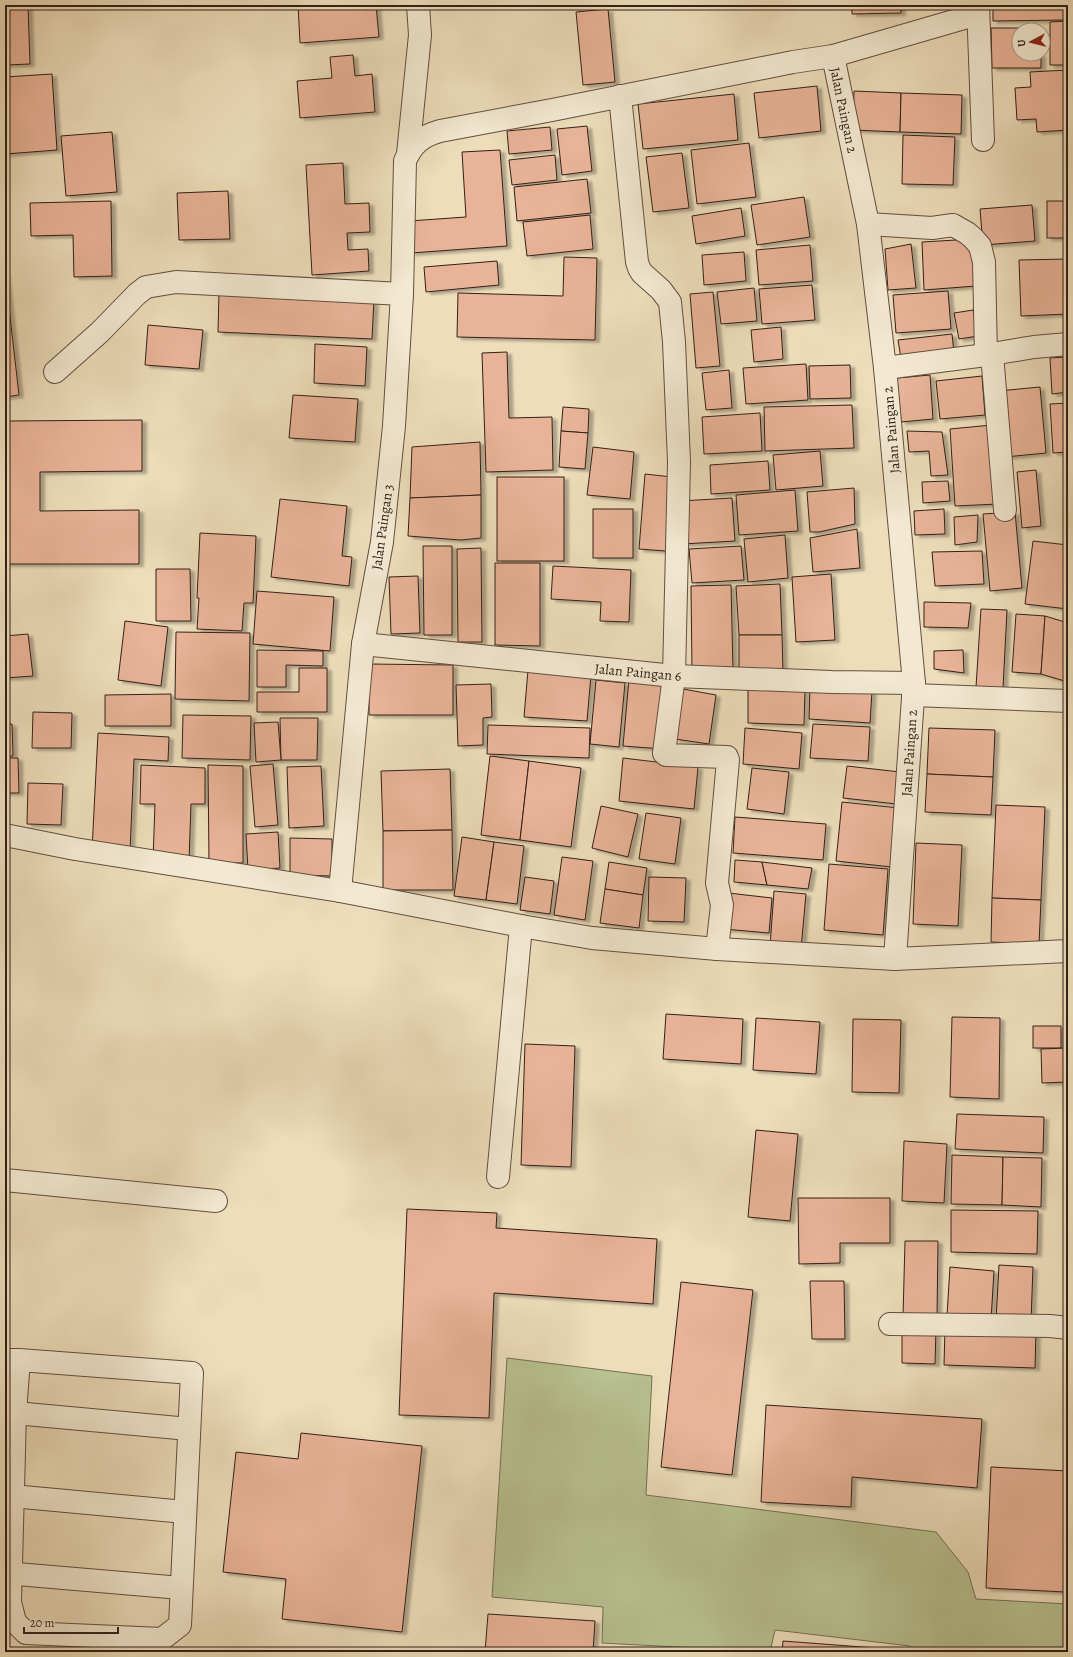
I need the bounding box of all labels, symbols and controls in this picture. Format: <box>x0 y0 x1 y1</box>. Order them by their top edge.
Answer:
north arrow <box>1011 22 1051 62</box>
text: U <box>1014 38 1029 48</box>
street label: Jalan Paingan 2 <box>825 66 862 155</box>
street label: Jalan Paingan 2 <box>878 385 905 474</box>
street label: Jalan Paingan 3 <box>367 483 398 571</box>
street label: Jalan Paingan 6 <box>594 659 682 686</box>
street label: Jalan Paingan 2 <box>897 709 922 797</box>
scale bar <box>24 1609 118 1635</box>
text: 20 m <box>30 1615 54 1631</box>

